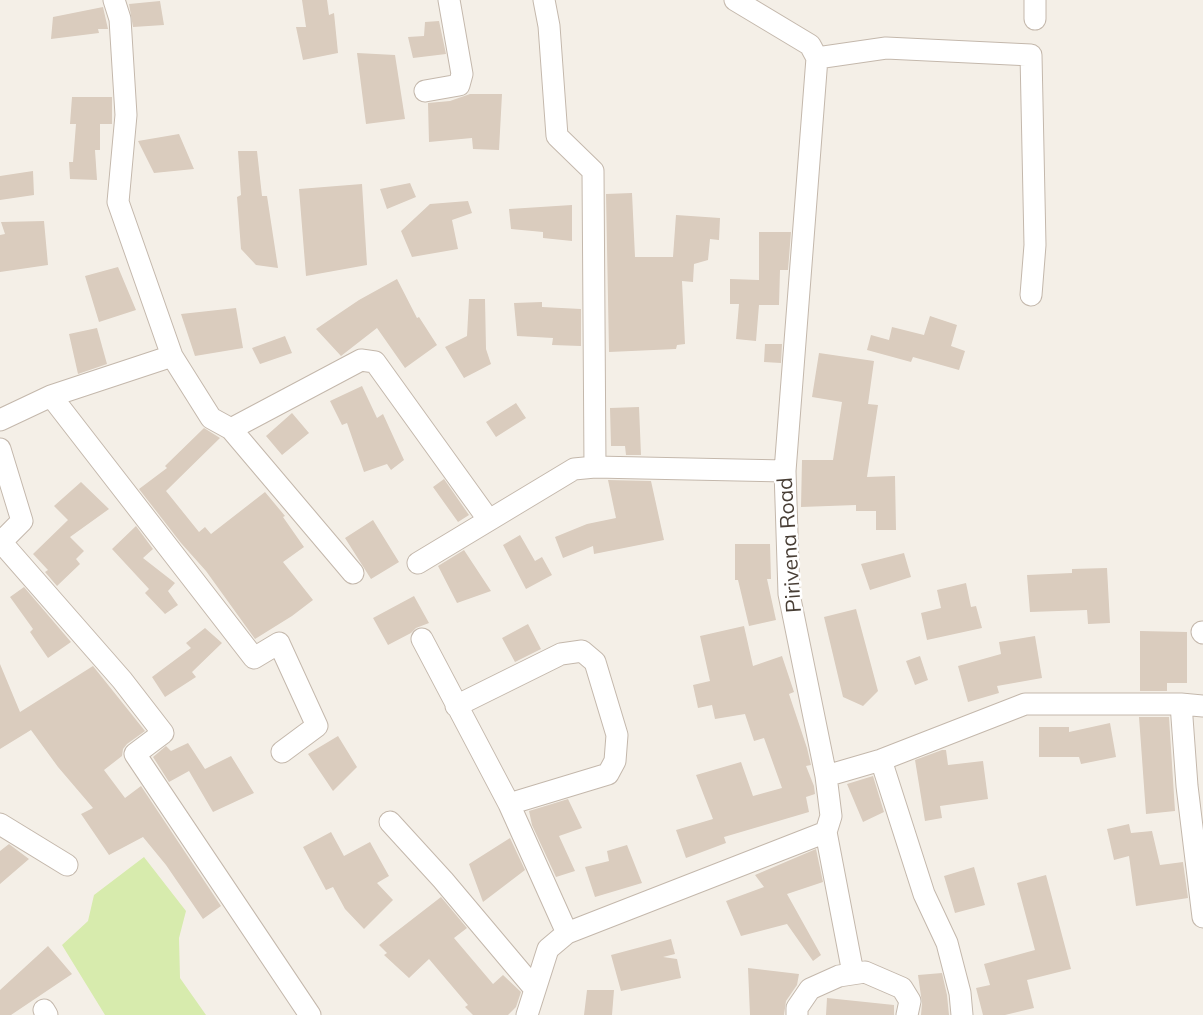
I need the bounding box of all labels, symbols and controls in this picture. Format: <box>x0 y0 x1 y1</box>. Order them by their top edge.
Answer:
street label: Pirivena Road <box>773 476 807 614</box>

